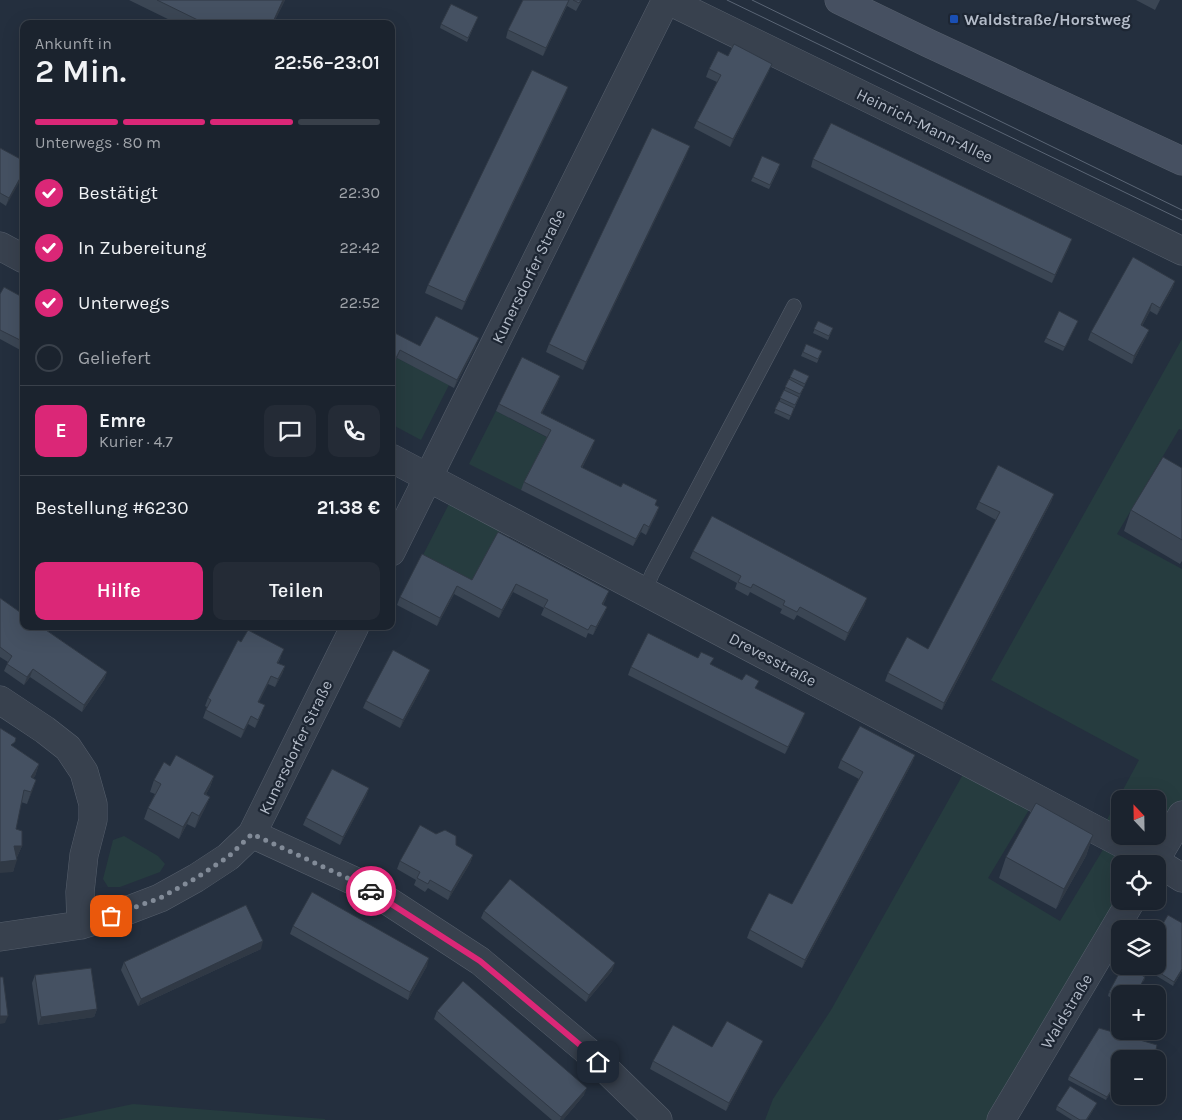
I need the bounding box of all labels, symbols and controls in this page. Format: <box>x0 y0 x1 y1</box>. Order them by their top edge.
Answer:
place label: Waldstraße/Horstweg <box>964 10 1131 29</box>
marker: Waldstraße/Horstweg <box>948 13 960 25</box>
text: Ankunft in <box>35 34 112 53</box>
text: 22:56–23:01 <box>274 52 380 74</box>
text: 2 Min. <box>35 53 126 90</box>
street label: Heinrich-Mann-Allee <box>854 84 996 167</box>
text: Unterwegs · 80 m <box>35 133 161 152</box>
icon: check <box>35 179 63 207</box>
text: Bestätigt <box>78 182 158 204</box>
text: 22:30 <box>339 183 380 202</box>
street label: Kunersdorfer Straße <box>488 206 569 346</box>
icon: check <box>35 234 63 262</box>
text: In Zubereitung <box>78 237 206 259</box>
text: 22:42 <box>340 238 380 257</box>
icon: check <box>35 289 63 317</box>
text: Unterwegs <box>78 292 170 314</box>
text: 22:52 <box>339 293 380 312</box>
text: Geliefert <box>78 347 151 369</box>
button: chat <box>264 405 316 457</box>
button: phone <box>328 405 380 457</box>
text: Emre <box>99 410 146 432</box>
text: E <box>55 420 67 442</box>
text: Kurier · 4.7 <box>99 432 173 451</box>
text: Bestellung #6230 <box>35 497 189 519</box>
text: 21.38 € <box>317 497 380 519</box>
button: Hilfe <box>35 562 203 620</box>
button: Teilen <box>213 562 380 620</box>
street label: Drevesstraße <box>726 628 820 690</box>
street label: Kunersdorfer Straße <box>255 677 336 817</box>
north arrow <box>1111 790 1166 845</box>
map controls <box>1111 790 1166 1105</box>
button: locate <box>1111 855 1166 910</box>
courier <box>346 866 396 916</box>
icon: car <box>357 877 385 905</box>
pin <box>90 895 132 937</box>
icon: bag <box>97 902 125 930</box>
button: layers <box>1111 920 1166 975</box>
street label: Waldstraße <box>1037 971 1096 1052</box>
button: + <box>1111 985 1166 1040</box>
pin <box>577 1041 619 1083</box>
icon: home <box>584 1048 612 1076</box>
button: − <box>1111 1050 1166 1105</box>

